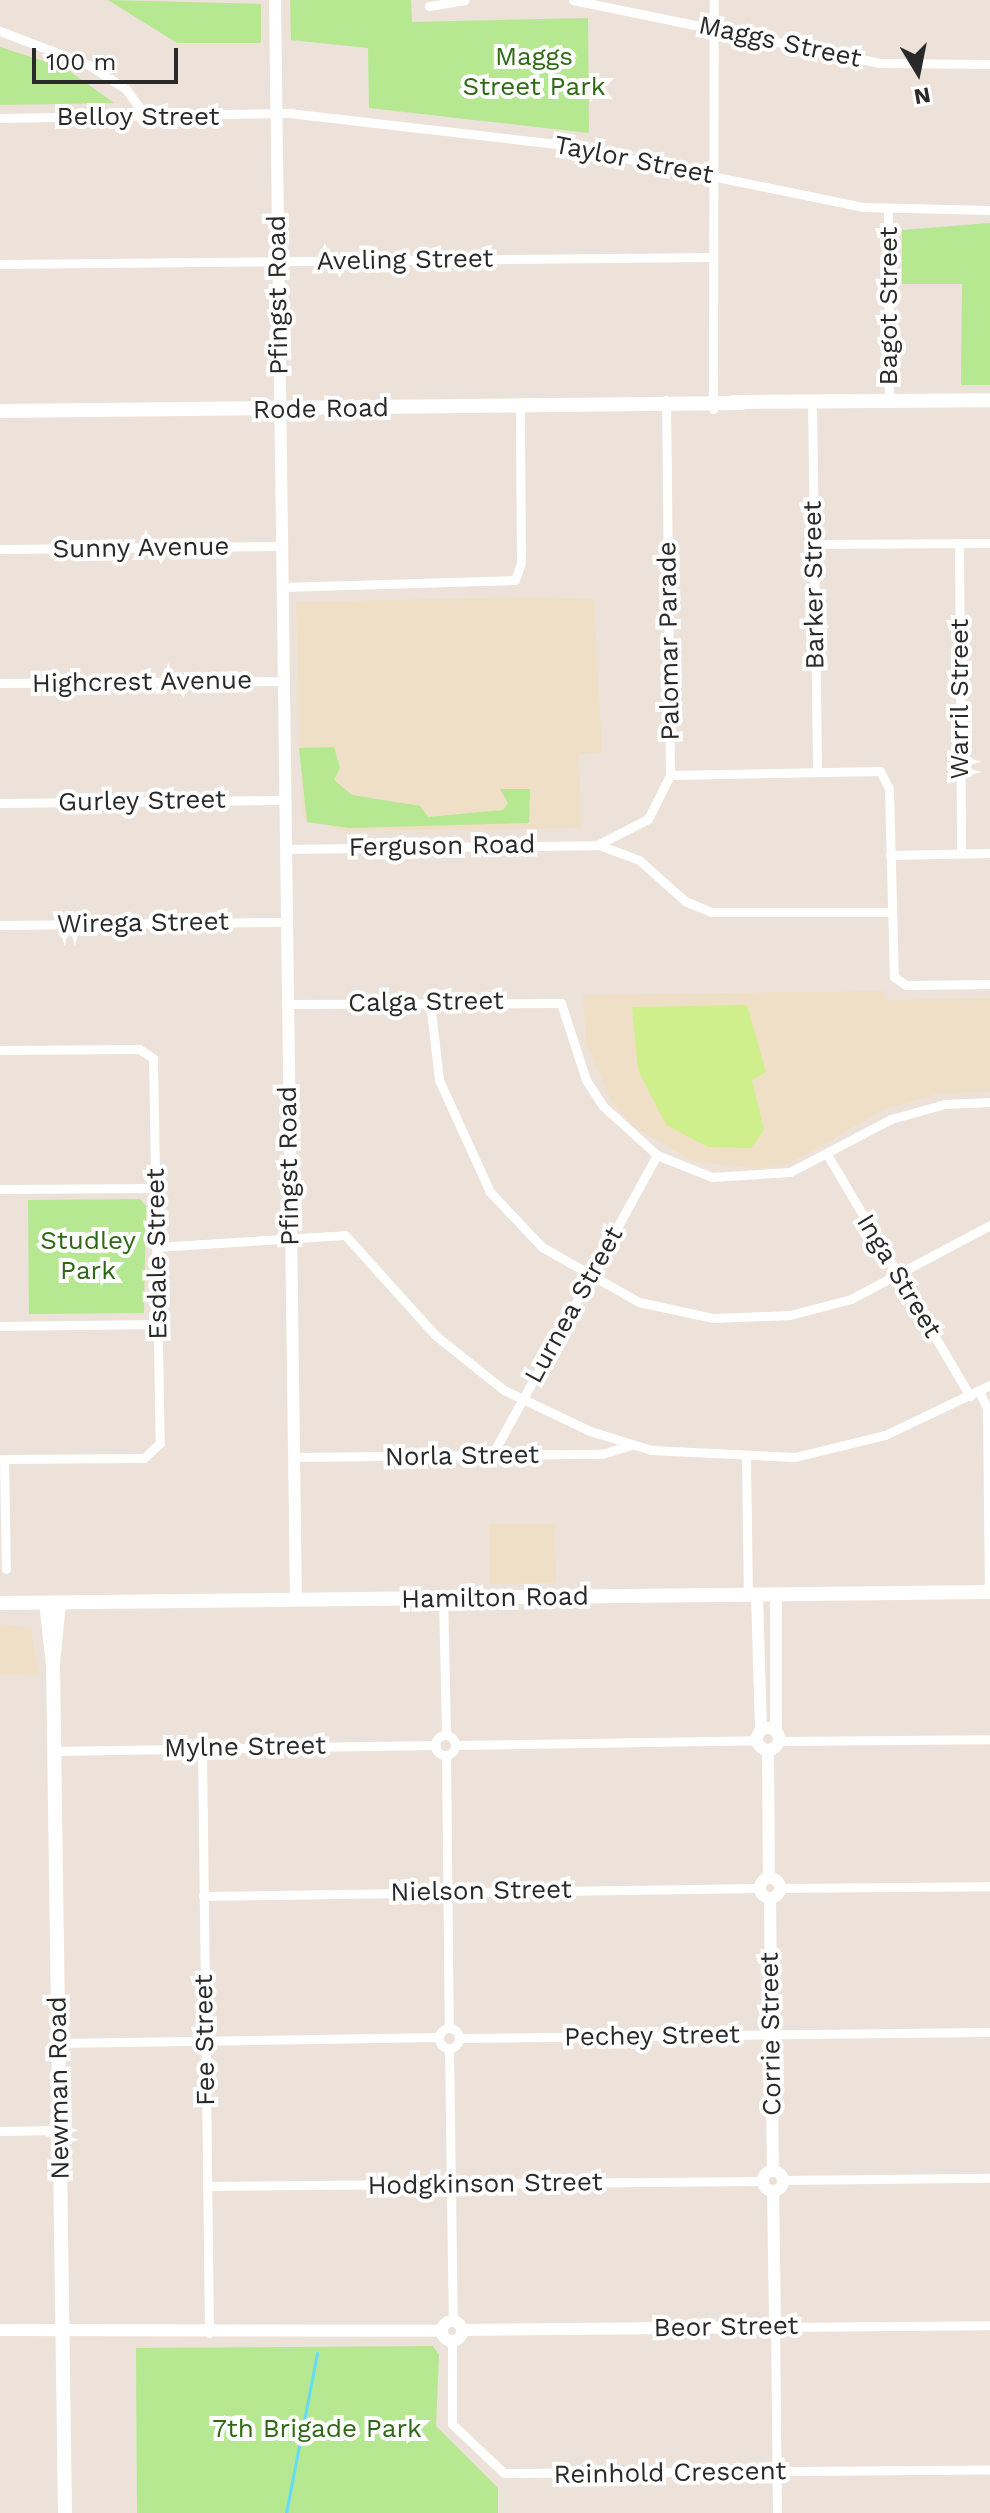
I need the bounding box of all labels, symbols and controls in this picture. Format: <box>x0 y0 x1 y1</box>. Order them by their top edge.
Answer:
street label: Maggs Street <box>696 10 864 74</box>
scale bar <box>36 32 182 82</box>
north arrow <box>878 32 958 112</box>
park label: Maggs Street Park <box>462 41 606 102</box>
text: 100 m <box>46 48 116 76</box>
text: N <box>912 82 932 110</box>
street label: Belloy Street <box>56 101 220 133</box>
street label: Taylor Street <box>552 129 716 191</box>
street label: Pfingst Road <box>261 215 295 375</box>
street label: Bagot Street <box>873 227 905 385</box>
street label: Aveling Street <box>316 243 494 277</box>
street label: Rode Road <box>253 392 389 426</box>
street label: Barker Street <box>797 500 831 670</box>
street label: Sunny Avenue <box>51 531 231 565</box>
street label: Palomar Parade <box>652 541 686 741</box>
street label: Warril Street <box>944 618 976 780</box>
street label: Highcrest Avenue <box>31 664 253 700</box>
street label: Gurley Street <box>58 784 226 818</box>
street label: Ferguson Road <box>348 829 536 863</box>
street label: Wirega Street <box>56 906 230 940</box>
street label: Calga Street <box>348 985 504 1019</box>
street label: Pfingst Road <box>272 1086 306 1246</box>
street label: Esdale Street <box>140 1168 174 1340</box>
street label: Inga Street <box>850 1208 948 1344</box>
street label: Lurnea Street <box>518 1221 630 1389</box>
park label: Studley Park <box>40 1225 136 1286</box>
street label: Norla Street <box>384 1439 540 1473</box>
street label: Hamilton Road <box>401 1581 589 1615</box>
street label: Mylne Street <box>164 1730 326 1764</box>
street label: Nielson Street <box>390 1874 572 1908</box>
street label: Corrie Street <box>754 1952 788 2116</box>
street label: Fee Street <box>188 1974 222 2106</box>
street label: Newman Road <box>42 1996 76 2180</box>
street label: Pechey Street <box>564 2019 740 2053</box>
street label: Hodgkinson Street <box>367 2166 603 2202</box>
street label: Beor Street <box>653 2310 799 2344</box>
park label: 7th Brigade Park <box>212 2413 422 2445</box>
street label: Reinhold Crescent <box>553 2455 787 2491</box>

